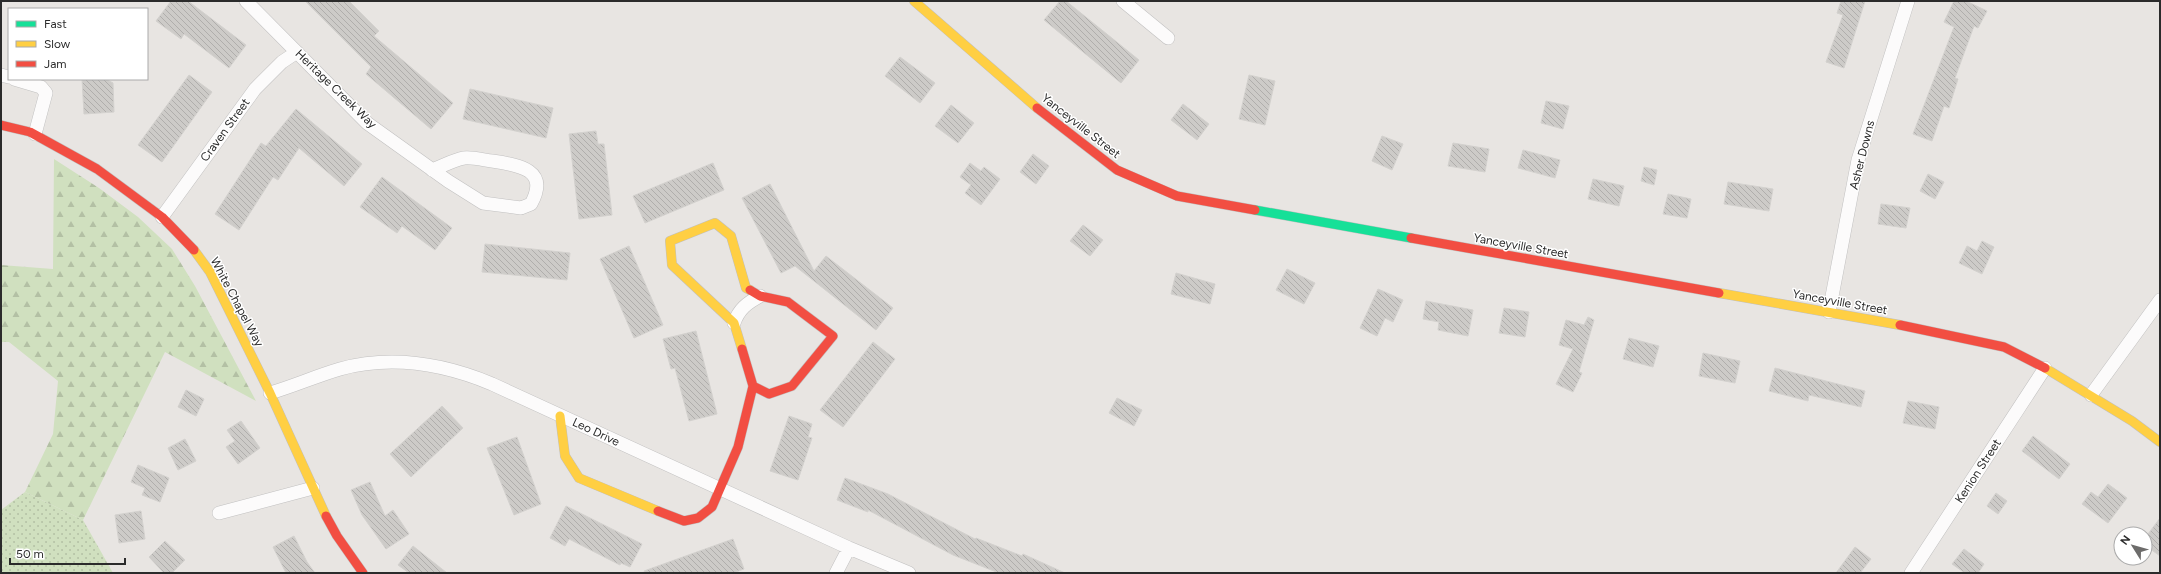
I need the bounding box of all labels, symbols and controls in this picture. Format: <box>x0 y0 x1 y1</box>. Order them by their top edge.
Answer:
legend <box>8 8 148 80</box>
text: Fast <box>44 17 67 31</box>
text: Slow <box>44 37 71 51</box>
street label: Heritage Creek Way <box>292 47 380 132</box>
text: Jam <box>44 57 67 71</box>
street label: Yanceyville Street <box>1039 91 1123 161</box>
street label: Craven Street <box>197 95 253 164</box>
street label: Asher Downs <box>1847 119 1877 191</box>
street label: Yanceyville Street <box>1473 231 1570 261</box>
street label: White Chapel Way <box>208 255 267 350</box>
street label: Yanceyville Street <box>1792 287 1889 317</box>
street label: Leo Drive <box>570 415 622 449</box>
street label: Kenion Street <box>1952 436 2004 506</box>
north arrow <box>2113 526 2153 566</box>
text: N <box>2118 533 2133 548</box>
scale bar <box>10 540 125 566</box>
text: 50 m <box>16 547 44 561</box>

